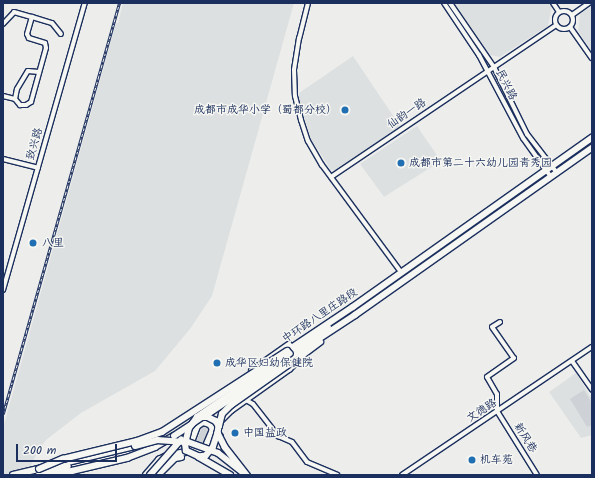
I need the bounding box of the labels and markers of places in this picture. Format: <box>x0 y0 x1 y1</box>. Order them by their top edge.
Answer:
place label: 成都市成华小学（蜀都分校） <box>194 103 337 117</box>
marker: 成都市成华小学（蜀都分校） <box>340 105 350 115</box>
place label: 成都市第二十六幼儿园青秀园 <box>409 156 552 170</box>
marker: 成都市第二十六幼儿园青秀园 <box>396 158 406 168</box>
place label: 八里 <box>42 236 64 250</box>
marker: 八里 <box>27 237 39 249</box>
place label: 成华区妇幼保健院 <box>225 356 313 370</box>
marker: 成华区妇幼保健院 <box>212 358 222 368</box>
place label: 中国盐政 <box>243 426 287 440</box>
marker: 中国盐政 <box>230 428 240 438</box>
place label: 机车苑 <box>480 453 513 467</box>
marker: 机车苑 <box>467 455 477 465</box>

